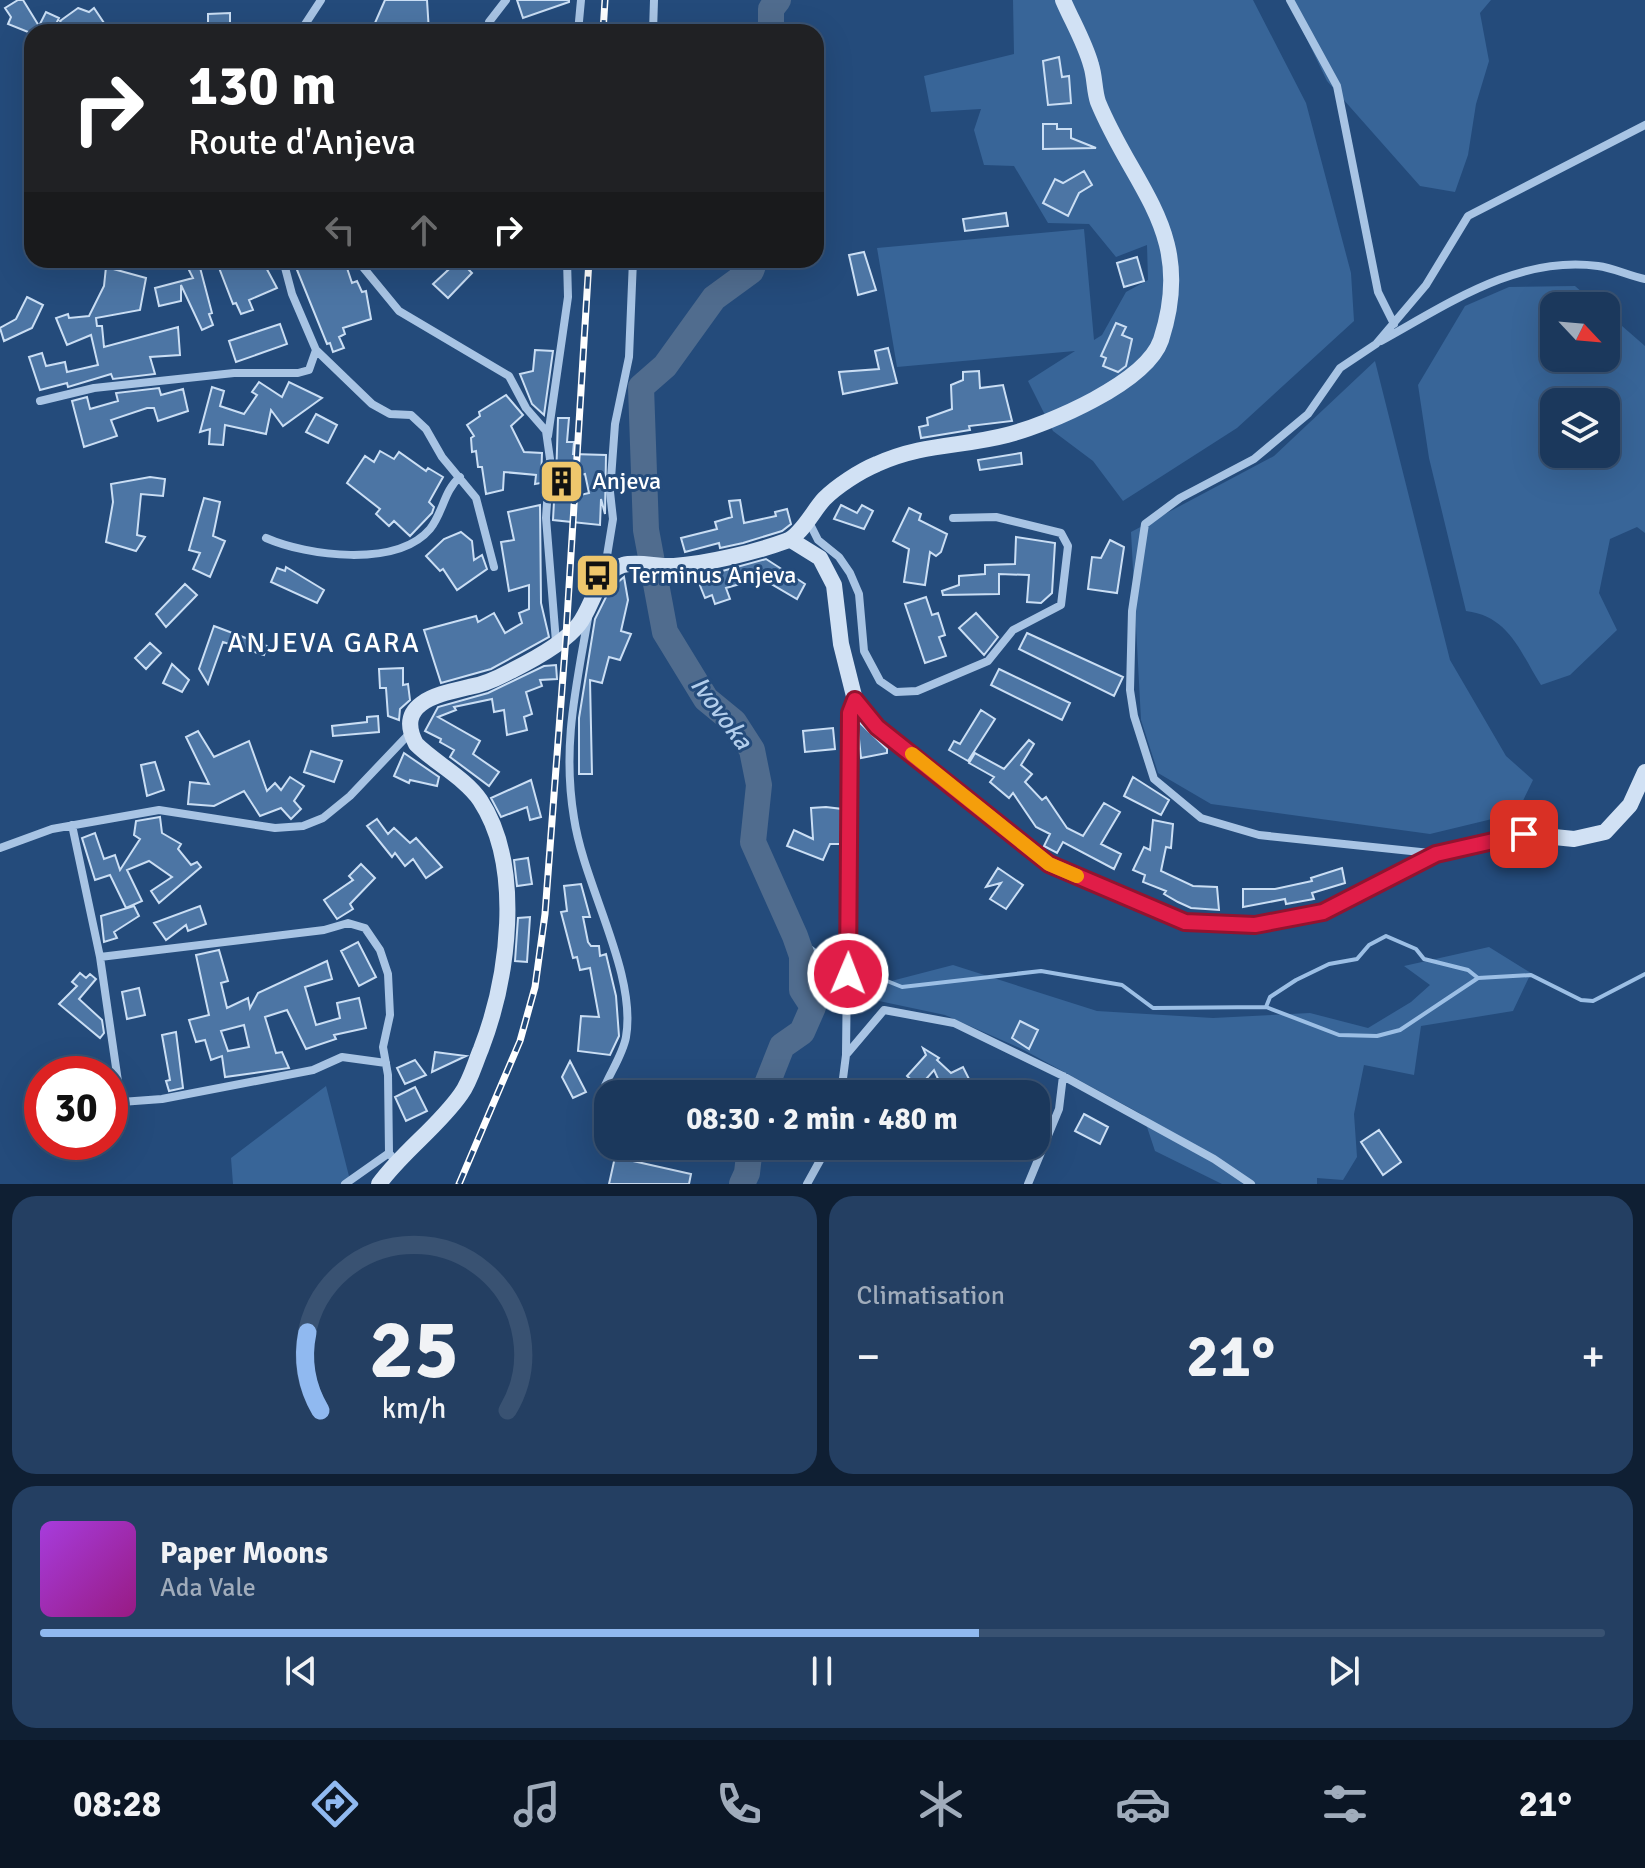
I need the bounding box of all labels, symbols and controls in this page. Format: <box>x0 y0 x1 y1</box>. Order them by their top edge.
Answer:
text: 130 m <box>188 51 336 120</box>
icon: right <box>56 56 160 160</box>
text: Route d'Anjeva <box>188 120 416 165</box>
icon: left <box>318 208 362 252</box>
icon: ahead <box>402 208 446 252</box>
icon: right <box>486 208 530 252</box>
north arrow <box>1540 292 1620 372</box>
map controls <box>1540 292 1620 468</box>
button: layers <box>1540 388 1620 468</box>
building icon: Anjeva <box>537 457 585 505</box>
place label: Anjeva <box>592 466 661 496</box>
bus stop icon: Terminus Anjeva <box>574 551 622 599</box>
place label: Terminus Anjeva <box>629 560 797 590</box>
district label: ANJEVA GARA <box>227 626 421 660</box>
water label: Ivovoka <box>683 670 759 757</box>
pin <box>1490 800 1558 868</box>
icon: arrive <box>1502 812 1546 856</box>
position arrow <box>806 932 890 1016</box>
speed limit sign: 30 <box>24 1056 128 1160</box>
text: 08:30 · 2 min · 480 m <box>686 1101 958 1138</box>
text: Climatisation <box>857 1280 1005 1312</box>
text: 25 <box>369 1299 459 1401</box>
text: 21° <box>1186 1320 1275 1394</box>
text: − <box>857 1330 880 1384</box>
text: + <box>1581 1330 1605 1384</box>
text: km/h <box>382 1391 447 1426</box>
text: Paper Moons <box>160 1535 328 1572</box>
text: Ada Vale <box>160 1572 256 1604</box>
icon: previous <box>279 1649 323 1693</box>
icon: pause <box>800 1649 844 1693</box>
icon: next <box>1322 1649 1366 1693</box>
icon: directions <box>307 1776 363 1832</box>
icon: music <box>509 1776 565 1832</box>
icon: phone <box>711 1776 767 1832</box>
icon: climate <box>913 1776 969 1832</box>
icon: car <box>1115 1776 1171 1832</box>
icon: filters <box>1317 1776 1373 1832</box>
text: 08:28 <box>73 1782 161 1827</box>
text: 21° <box>1519 1782 1572 1827</box>

